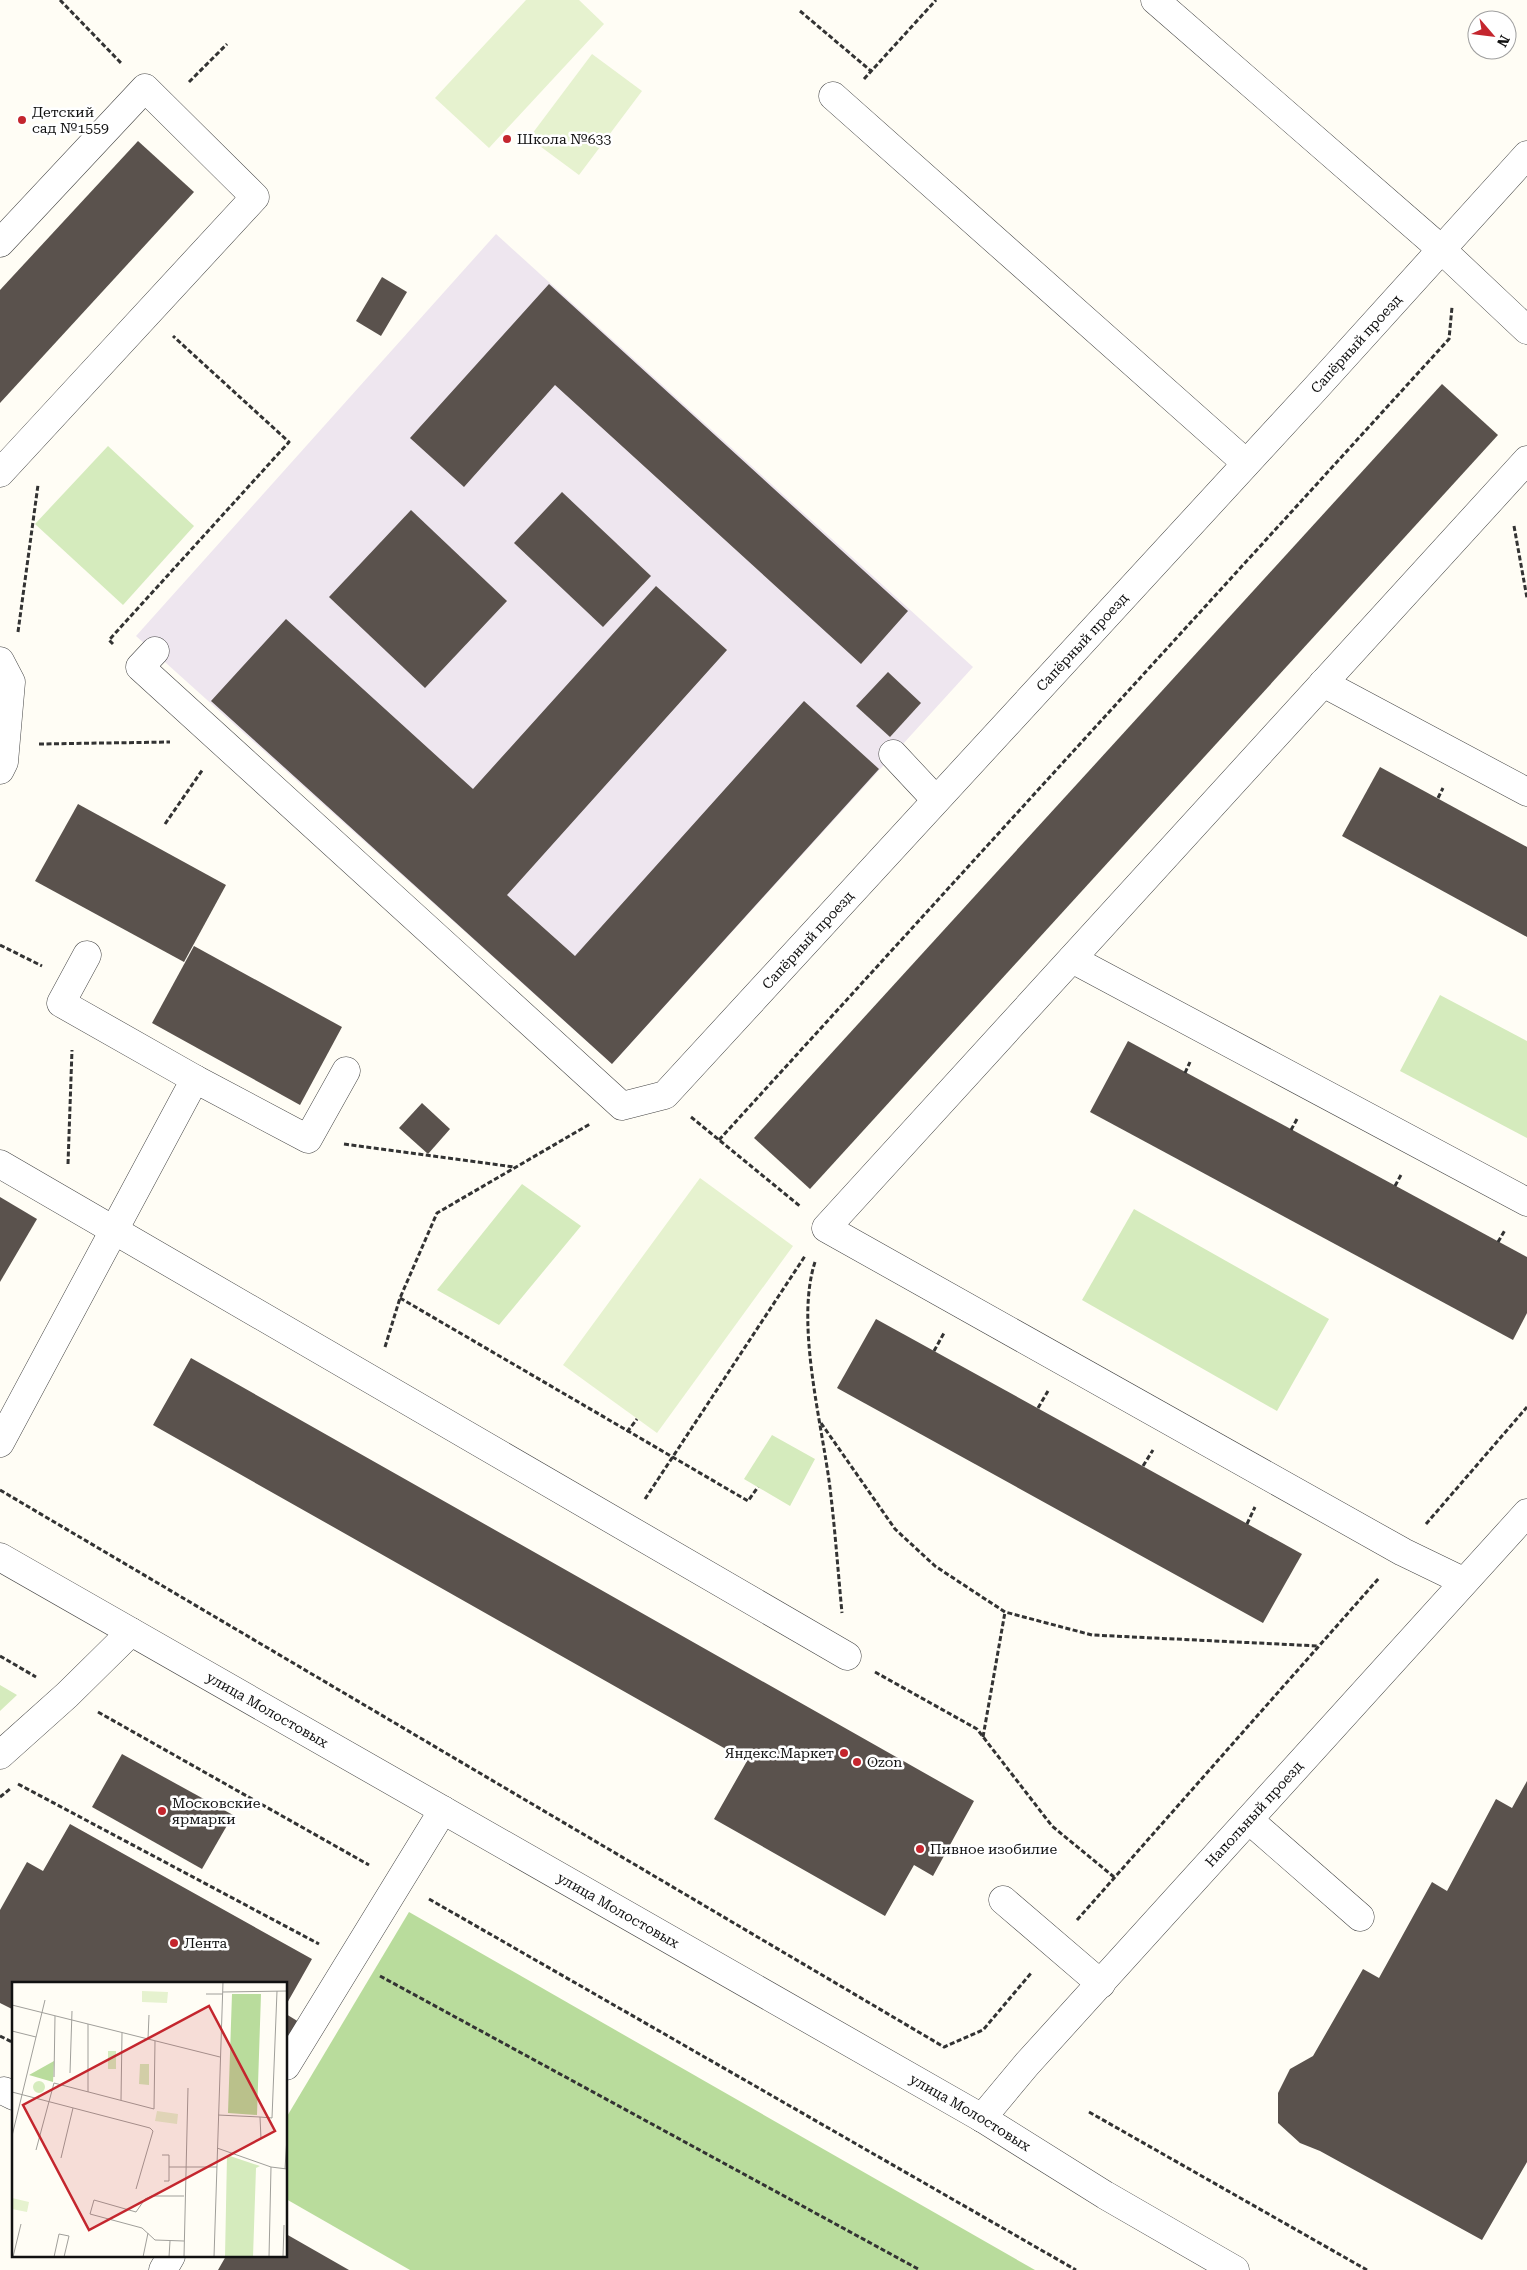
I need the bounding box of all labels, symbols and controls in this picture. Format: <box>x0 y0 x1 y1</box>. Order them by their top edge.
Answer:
north arrow <box>1467 10 1517 60</box>
text: N <box>1494 33 1513 50</box>
place label: Детский сад №1559 <box>32 104 109 136</box>
marker: Детский сад №1559 <box>16 114 28 126</box>
place label: Школа №633 <box>517 131 611 147</box>
marker: Школа №633 <box>501 133 513 145</box>
street label: Сапёрный проезд <box>1307 291 1405 396</box>
street label: Сапёрный проезд <box>1033 590 1131 694</box>
street label: Сапёрный проезд <box>759 888 857 992</box>
street label: улица Молостовых <box>204 1669 331 1751</box>
place label: Яндекс.Маркет <box>725 1745 834 1761</box>
marker: Яндекс.Маркет <box>838 1747 850 1759</box>
place label: Ozon <box>867 1754 902 1770</box>
marker: Ozon <box>851 1756 863 1768</box>
street label: Напольный проезд <box>1202 1758 1306 1870</box>
place label: Московские ярмарки <box>172 1795 261 1827</box>
marker: Московские ярмарки <box>156 1805 168 1817</box>
place label: Пивное изобилие <box>930 1841 1057 1857</box>
marker: Пивное изобилие <box>914 1843 926 1855</box>
street label: улица Молостовых <box>555 1869 682 1951</box>
place label: Лента <box>184 1935 227 1951</box>
marker: Лента <box>168 1937 180 1949</box>
inset map <box>12 1982 288 2258</box>
street label: улица Молостовых <box>907 2071 1034 2154</box>

